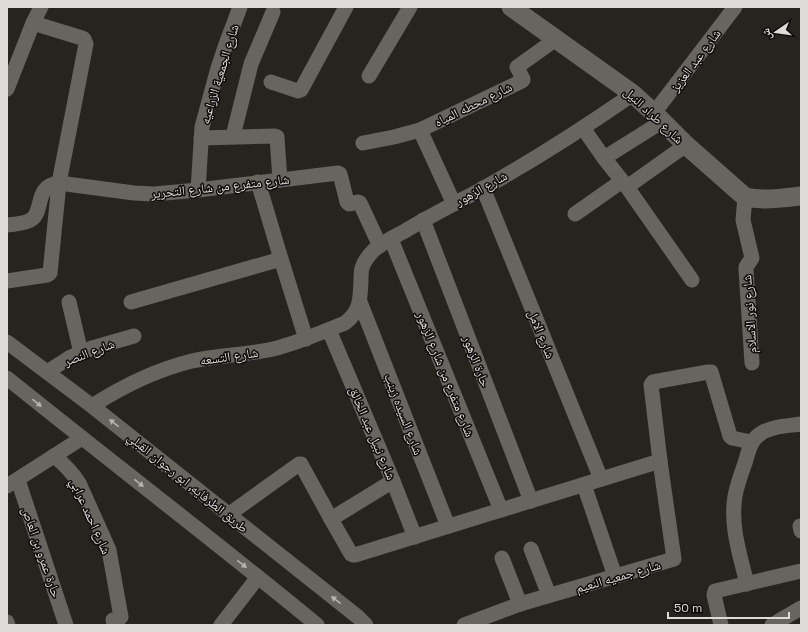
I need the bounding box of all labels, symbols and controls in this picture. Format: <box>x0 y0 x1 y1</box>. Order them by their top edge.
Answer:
north arrow <box>756 12 796 52</box>
street label: شارع الجمعية الزراعيه <box>196 22 244 126</box>
street label: شارع عبد العزيز <box>666 26 725 96</box>
text: ش <box>758 26 775 42</box>
street label: شارع محطه المياه <box>432 78 515 132</box>
street label: شارع طراد النيل <box>619 83 687 148</box>
street label: شارع الزهور <box>451 167 511 211</box>
street label: شارع متفرع من شارع التحرير <box>149 171 290 203</box>
street label: شارع نور الاسلام <box>738 274 762 354</box>
street label: شارع الامل <box>523 307 559 362</box>
street label: شارع متفرع من شارع الزهور <box>411 308 478 440</box>
street label: حارة الزهور <box>459 332 494 389</box>
street label: شارع النصر <box>60 335 117 371</box>
street label: شارع التسعه <box>199 344 259 370</box>
street label: شارع السيده زينب <box>379 371 427 458</box>
street label: شارع نبيل عبد الخالق <box>344 384 400 483</box>
one-way arrow <box>32 398 43 407</box>
one-way arrow <box>109 419 119 428</box>
street label: طريق الطرفايه, ابو رجوان القبلي <box>122 428 252 538</box>
street label: شارع احمد عرابي <box>64 475 115 558</box>
one-way arrow <box>134 479 145 488</box>
street label: حارة عمرو بن العاص <box>18 504 65 600</box>
street label: شارع جمعيه النعيم <box>574 556 663 598</box>
one-way arrow <box>236 559 247 568</box>
scale bar <box>668 594 789 620</box>
one-way arrow <box>331 596 342 604</box>
text: 50 m <box>674 600 702 616</box>

